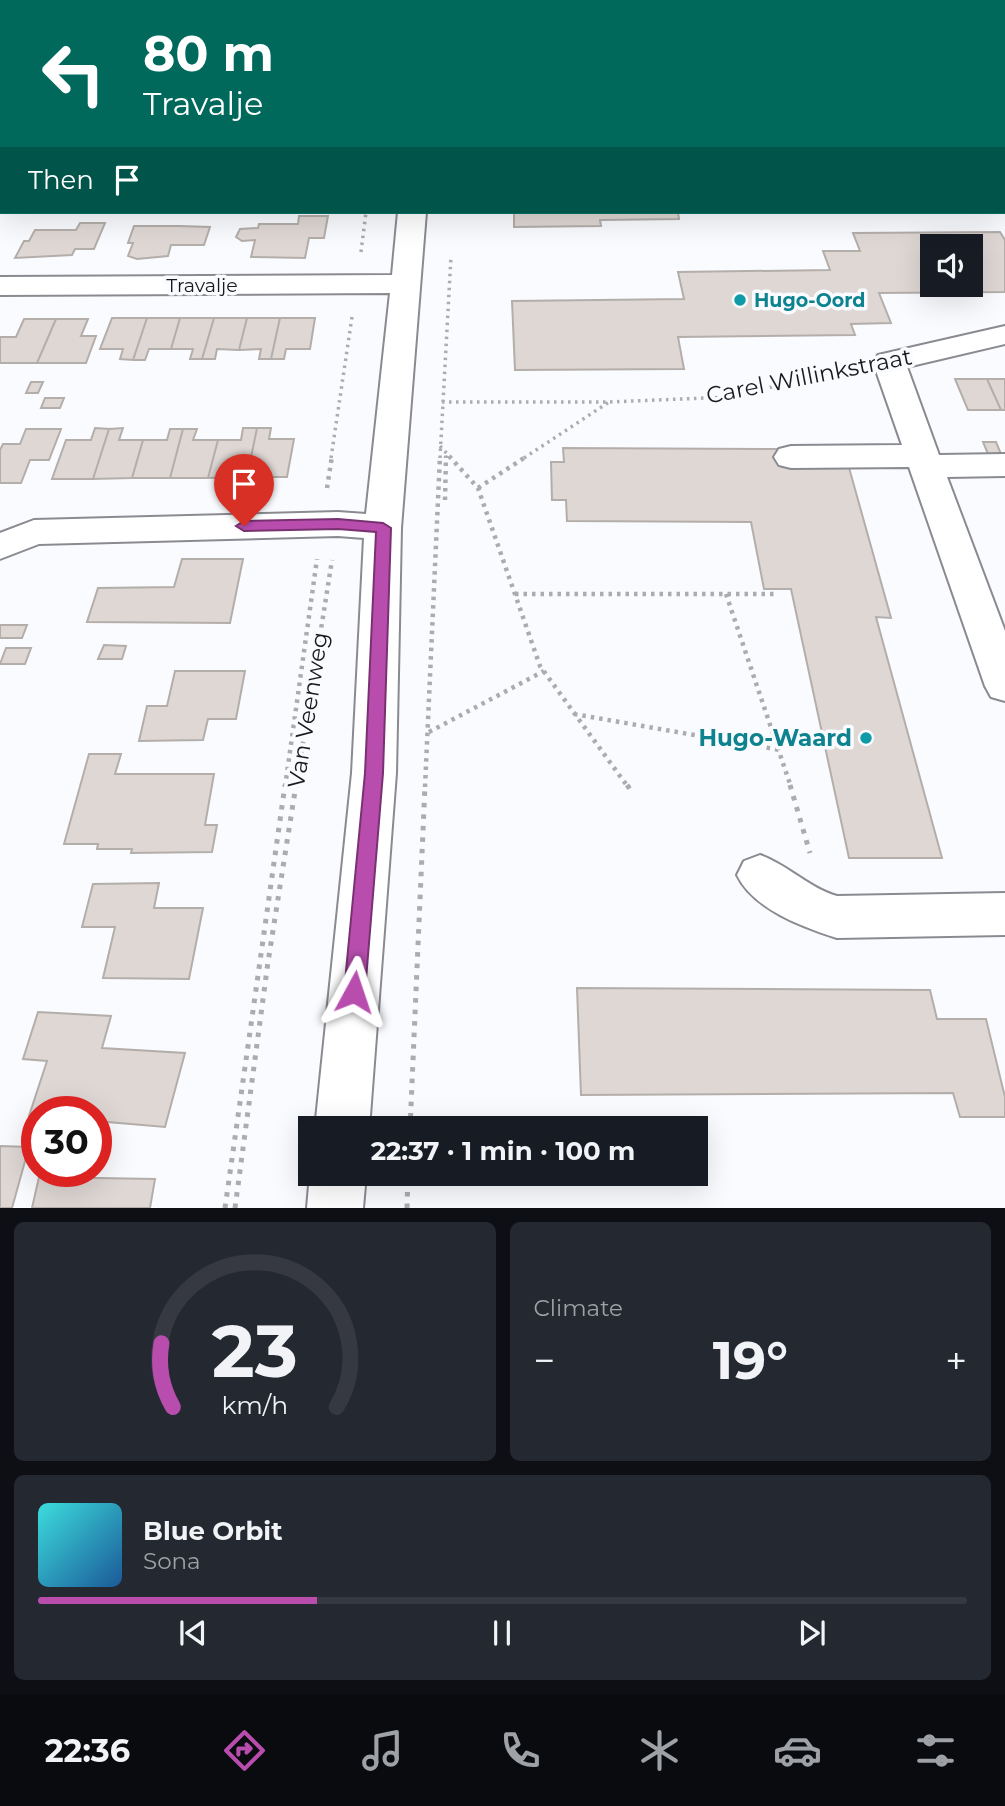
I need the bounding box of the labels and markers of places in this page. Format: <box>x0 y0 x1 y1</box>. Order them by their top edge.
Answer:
place label: Hugo-Oord <box>754 289 865 312</box>
marker: Hugo-Oord <box>732 292 748 308</box>
pin <box>214 454 274 526</box>
place label: Hugo-Waard <box>698 724 852 752</box>
marker: Hugo-Waard <box>858 730 874 746</box>

